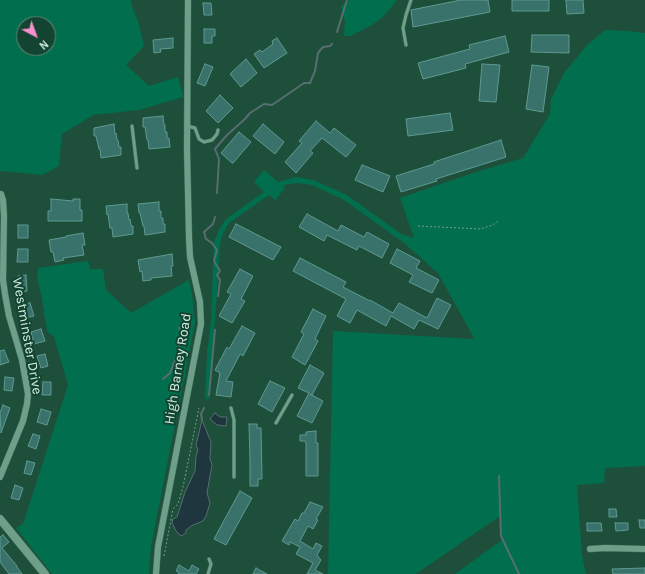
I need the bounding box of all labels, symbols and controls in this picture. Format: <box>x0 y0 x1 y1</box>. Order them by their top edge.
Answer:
north arrow <box>16 16 56 56</box>
text: N <box>36 37 51 52</box>
street label: Westminster Drive <box>8 276 46 396</box>
street label: High Barney Road <box>161 312 195 426</box>

